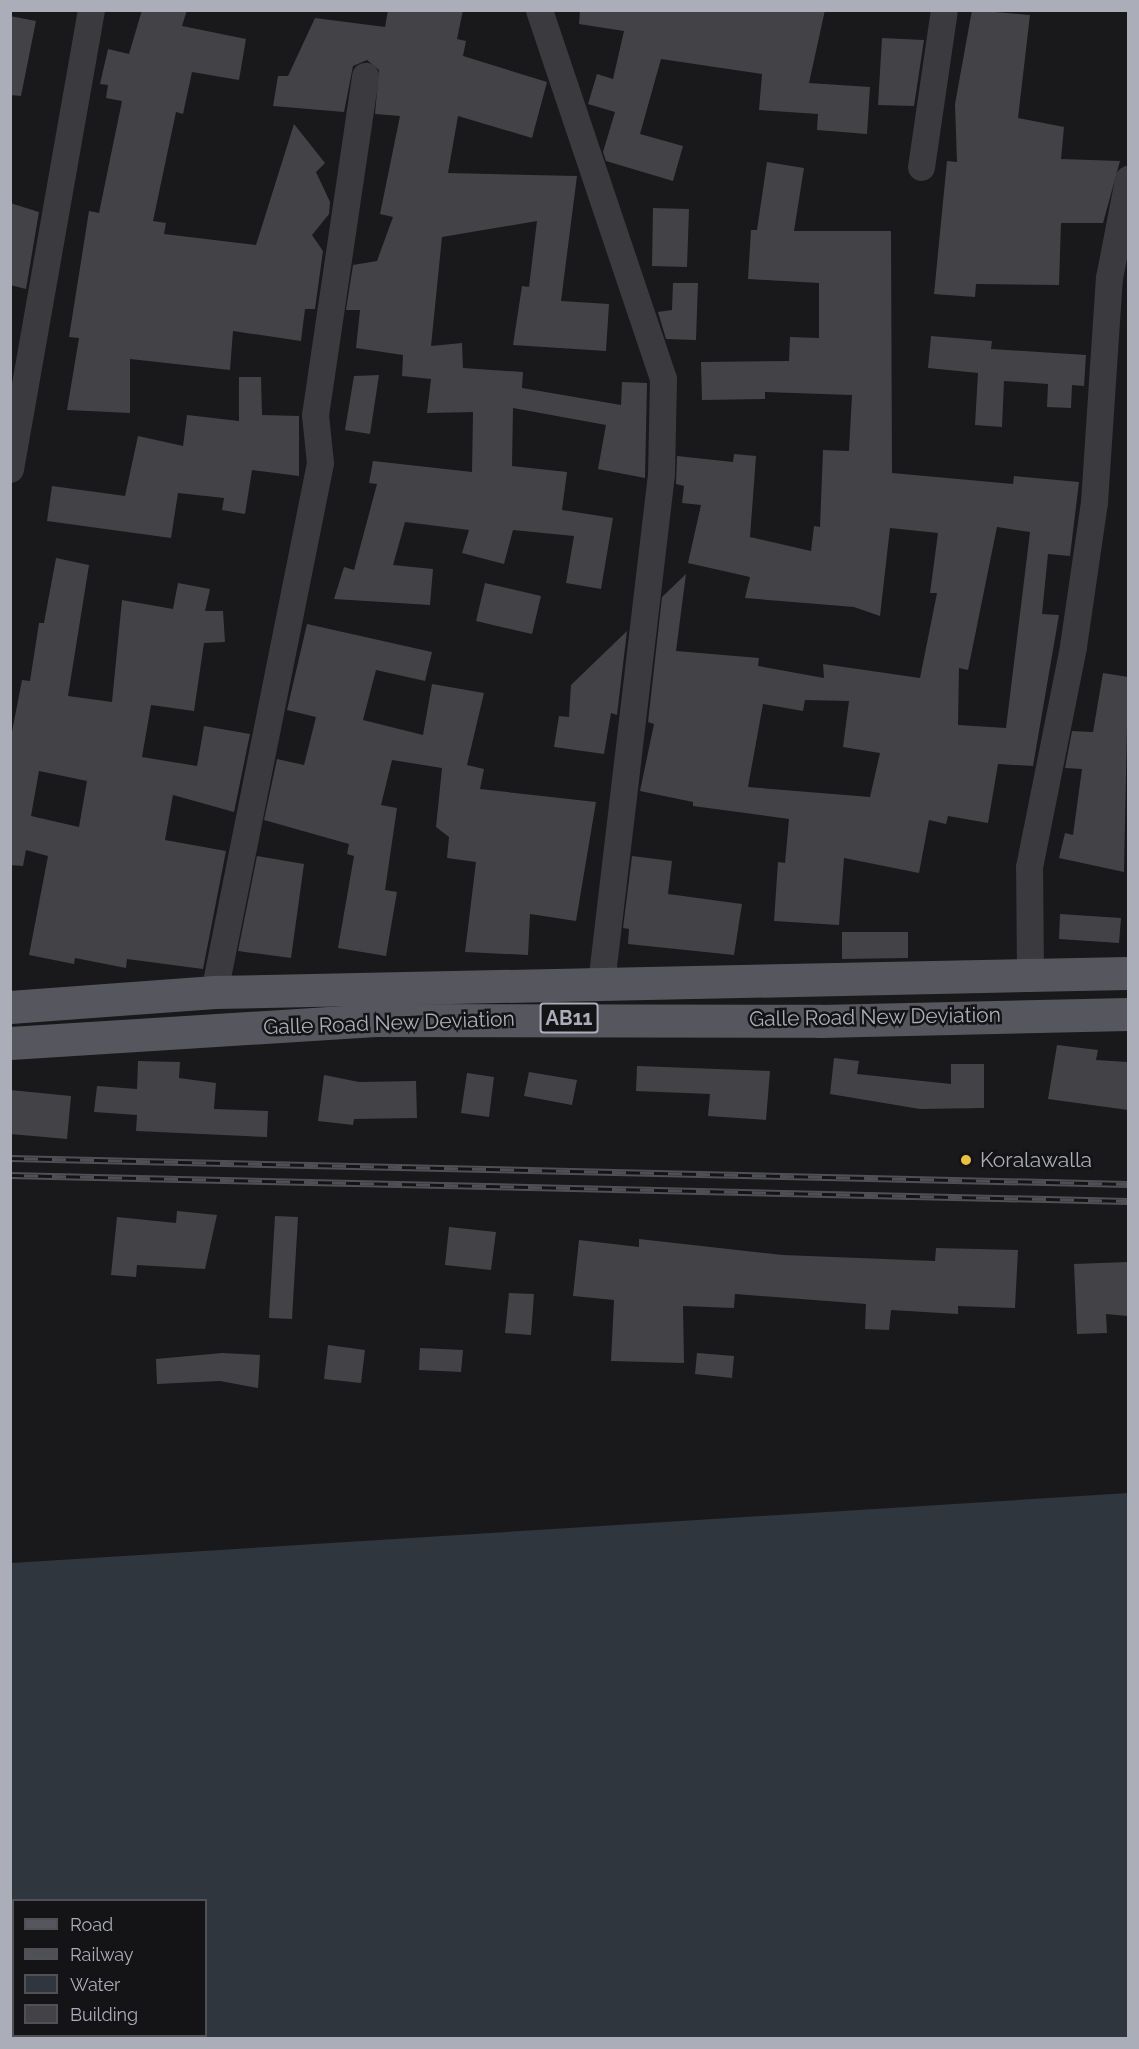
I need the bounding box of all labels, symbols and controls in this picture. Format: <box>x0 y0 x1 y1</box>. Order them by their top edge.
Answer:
road number: AB11 <box>539 1001 599 1035</box>
street label: Galle Road New Deviation <box>749 1002 1001 1032</box>
street label: Galle Road New Deviation <box>262 1006 516 1040</box>
place label: Koralawalla <box>980 1147 1092 1173</box>
marker: Koralawalla <box>957 1151 975 1169</box>
legend <box>12 1899 207 2037</box>
text: Road <box>70 1914 113 1935</box>
text: Railway <box>70 1944 134 1965</box>
text: Water <box>70 1974 120 1995</box>
text: Building <box>70 2004 138 2025</box>

